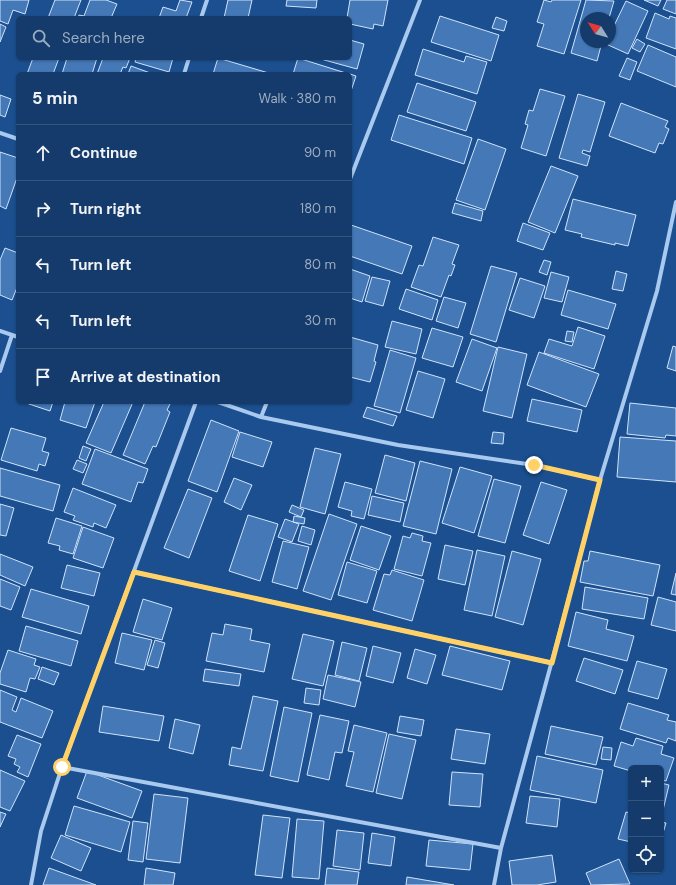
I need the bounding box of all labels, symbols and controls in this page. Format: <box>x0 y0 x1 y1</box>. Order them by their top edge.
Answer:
north arrow <box>580 12 616 48</box>
search box <box>16 16 352 60</box>
icon: search <box>30 27 52 49</box>
text: Search here <box>62 28 145 48</box>
text: 5 min <box>32 87 78 109</box>
text: Walk · 380 m <box>259 90 336 107</box>
icon: ahead <box>32 142 54 164</box>
text: Continue <box>70 143 138 163</box>
text: 90 m <box>304 144 336 161</box>
icon: right <box>32 198 54 220</box>
text: Turn right <box>70 199 141 219</box>
text: 180 m <box>300 200 336 217</box>
icon: left <box>32 254 54 276</box>
text: Turn left <box>70 255 131 275</box>
text: 80 m <box>304 256 336 273</box>
icon: left <box>32 310 54 332</box>
text: Turn left <box>70 311 131 331</box>
text: 30 m <box>304 312 336 329</box>
icon: arrive <box>32 366 54 388</box>
text: Arrive at destination <box>70 367 221 387</box>
route end <box>525 456 543 474</box>
route start <box>53 758 71 776</box>
map controls <box>628 765 664 873</box>
button: + <box>628 765 664 801</box>
button: − <box>628 801 664 837</box>
button: locate <box>628 837 664 873</box>

